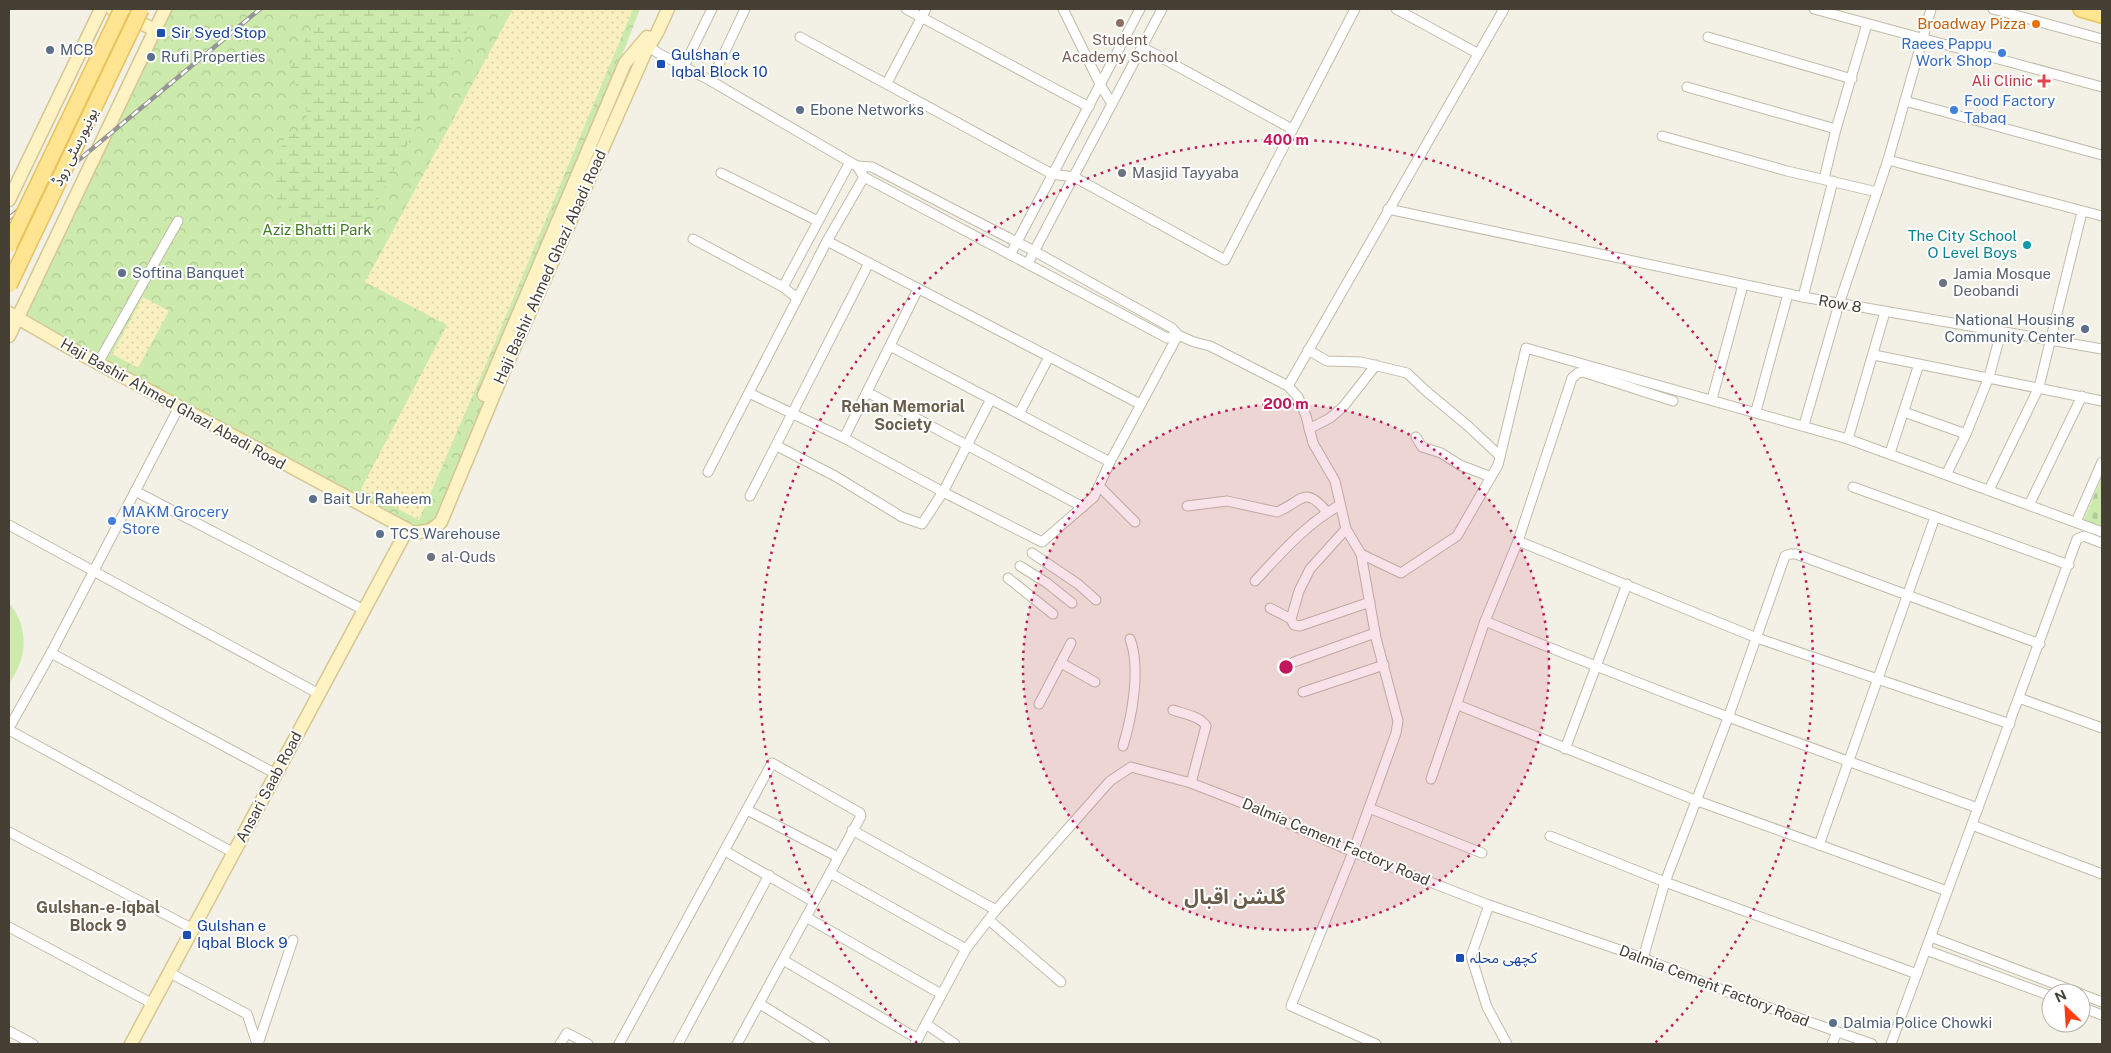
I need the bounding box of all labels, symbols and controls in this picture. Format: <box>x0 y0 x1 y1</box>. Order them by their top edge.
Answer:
place label: Broadway Pizza <box>1917 15 2026 32</box>
marker: Student Academy School <box>1114 17 1126 29</box>
marker: Broadway Pizza <box>2030 18 2042 30</box>
place label: Sir Syed Stop <box>171 24 266 41</box>
marker: Sir Syed Stop <box>155 27 167 39</box>
place label: Student Academy School <box>1062 31 1178 65</box>
place label: Raees Pappu Work Shop <box>1901 35 1992 69</box>
place label: MCB <box>60 41 94 58</box>
marker: MCB <box>44 44 56 56</box>
place label: Gulshan e Iqbal Block 10 <box>671 46 768 80</box>
marker: Raees Pappu Work Shop <box>1996 47 2008 59</box>
place label: Rufi Properties <box>161 48 265 65</box>
marker: Rufi Properties <box>145 51 157 63</box>
marker: Gulshan e Iqbal Block 10 <box>655 58 667 70</box>
place label: Ali Clinic <box>1971 72 2033 89</box>
marker: Ali Clinic <box>2037 74 2051 88</box>
place label: Food Factory Tabaq <box>1964 92 2055 126</box>
place label: Ebone Networks <box>810 101 924 118</box>
marker: Ebone Networks <box>794 104 806 116</box>
marker: Food Factory Tabaq <box>1948 104 1960 116</box>
street label: یونیورسٹی روڈ <box>48 105 102 189</box>
text: 400 m <box>1263 131 1309 148</box>
street label: Haji Bashir Ahmed Ghazi Abadi Road <box>490 147 609 387</box>
place label: Masjid Tayyaba <box>1132 164 1239 181</box>
marker: Masjid Tayyaba <box>1116 167 1128 179</box>
park label: Aziz Bhatti Park <box>262 221 372 238</box>
place label: The City School O Level Boys <box>1908 227 2017 261</box>
marker: The City School O Level Boys <box>2021 239 2033 251</box>
place label: Softina Banquet <box>132 264 245 281</box>
place label: Jamia Mosque Deobandi <box>1953 265 2051 299</box>
marker: Softina Banquet <box>116 267 128 279</box>
marker: Jamia Mosque Deobandi <box>1937 277 1949 289</box>
street label: Row 8 <box>1817 291 1863 316</box>
place label: National Housing Community Center <box>1945 311 2075 345</box>
marker: National Housing Community Center <box>2079 323 2091 335</box>
street label: Haji Bashir Ahmed Ghazi Abadi Road <box>58 334 289 473</box>
text: 200 m <box>1263 395 1309 412</box>
district label: Rehan Memorial Society <box>841 397 965 434</box>
place label: Bait Ur Raheem <box>323 490 431 507</box>
marker: Bait Ur Raheem <box>307 493 319 505</box>
place label: MAKM Grocery Store <box>122 503 229 537</box>
marker: MAKM Grocery Store <box>106 515 118 527</box>
place label: TCS Warehouse <box>390 525 501 542</box>
marker: TCS Warehouse <box>374 528 386 540</box>
place label: al-Quds <box>441 548 496 565</box>
marker: al-Quds <box>425 551 437 563</box>
centre of rings <box>1277 658 1295 676</box>
street label: Ansari Saab Road <box>232 728 305 845</box>
street label: Dalmia Cement Factory Road <box>1240 794 1433 889</box>
district label: گلشن اقبال <box>1184 885 1287 909</box>
district label: Gulshan-e-Iqbal Block 9 <box>36 898 160 935</box>
place label: Gulshan e Iqbal Block 9 <box>197 917 288 951</box>
marker: Gulshan e Iqbal Block 9 <box>181 929 193 941</box>
street label: Dalmia Cement Factory Road <box>1617 941 1812 1030</box>
place label: کچھی محلہ <box>1470 949 1538 968</box>
marker: کچھی محلہ <box>1454 952 1466 964</box>
north arrow <box>2041 983 2091 1033</box>
text: N <box>2052 987 2069 1006</box>
place label: Dalmia Police Chowki <box>1843 1014 1992 1031</box>
marker: Dalmia Police Chowki <box>1827 1017 1839 1029</box>

